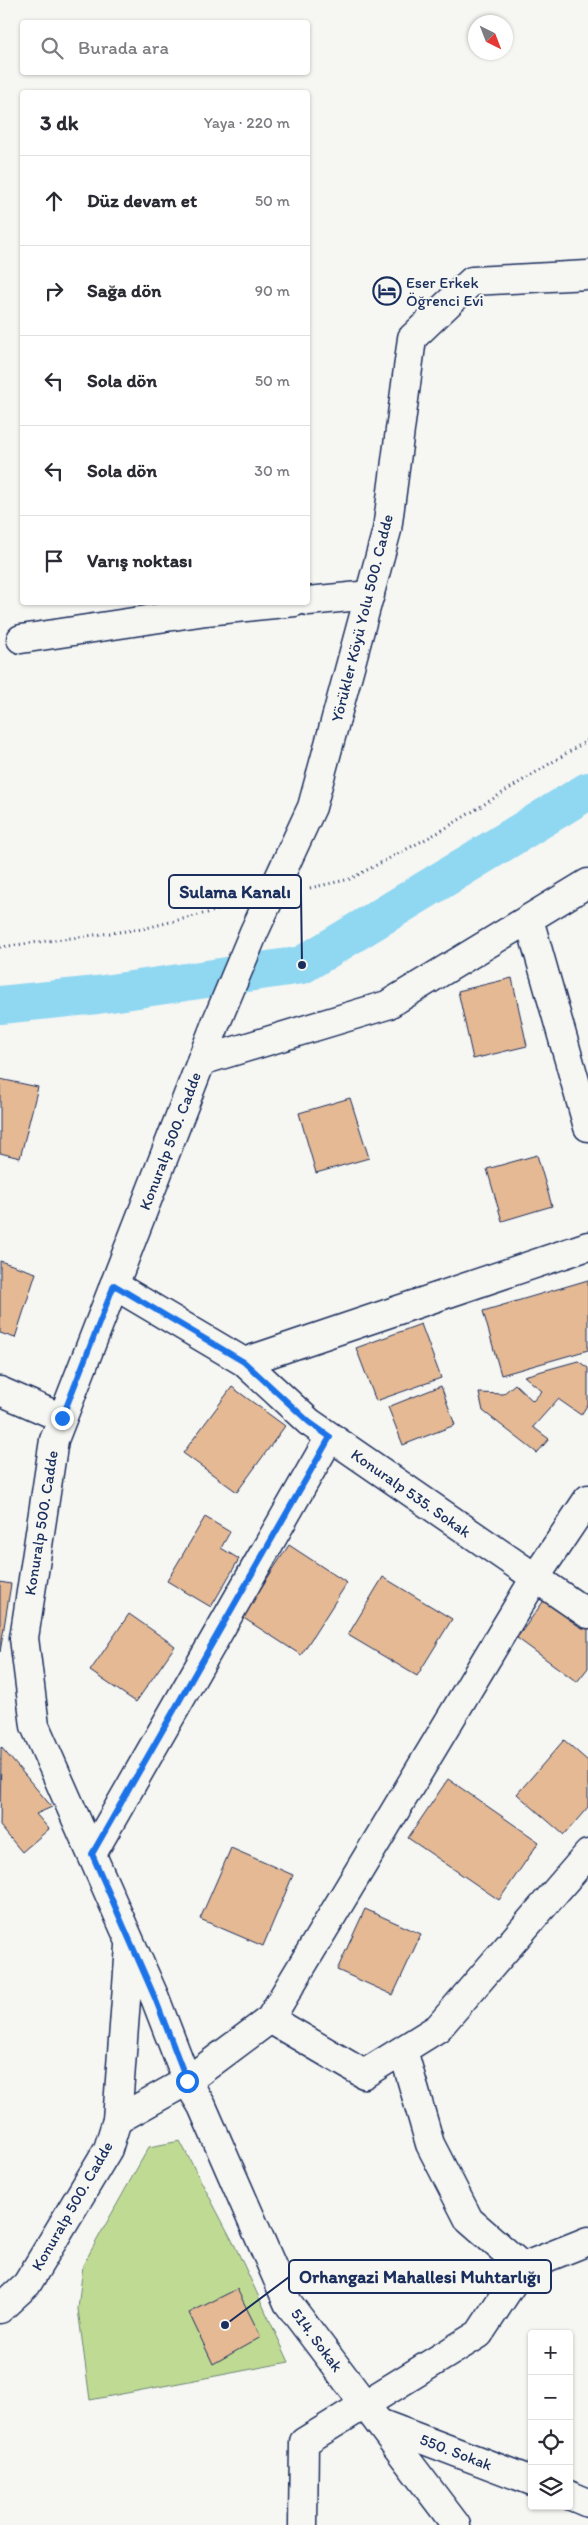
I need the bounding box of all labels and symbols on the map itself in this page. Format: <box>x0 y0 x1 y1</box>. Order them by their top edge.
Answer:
north arrow <box>468 15 513 60</box>
place label: Eser Erkek Öğrenci Evi <box>406 273 484 310</box>
hotel icon: Eser Erkek Öğrenci Evi <box>372 276 402 306</box>
street label: Yörükler Köyü Yolu 500. Cadde <box>327 512 397 724</box>
callout: Sulama Kanalı <box>169 875 301 908</box>
text: Sulama Kanalı <box>179 881 291 903</box>
street label: Konuralp 500. Cadde <box>135 1069 205 1213</box>
route end <box>51 1407 74 1430</box>
street label: Konuralp 535. Sokak <box>348 1445 474 1541</box>
street label: Konuralp 500. Cadde <box>20 1449 62 1597</box>
route start <box>176 2070 199 2093</box>
street label: Konuralp 500. Cadde <box>27 2138 117 2274</box>
callout: Orhangazi Mahallesi Muhtarlığı <box>289 2260 551 2293</box>
text: Orhangazi Mahallesi Muhtarlığı <box>299 2266 541 2288</box>
street label: 514. Sokak <box>287 2305 347 2375</box>
street label: 550. Sokak <box>417 2430 495 2474</box>

